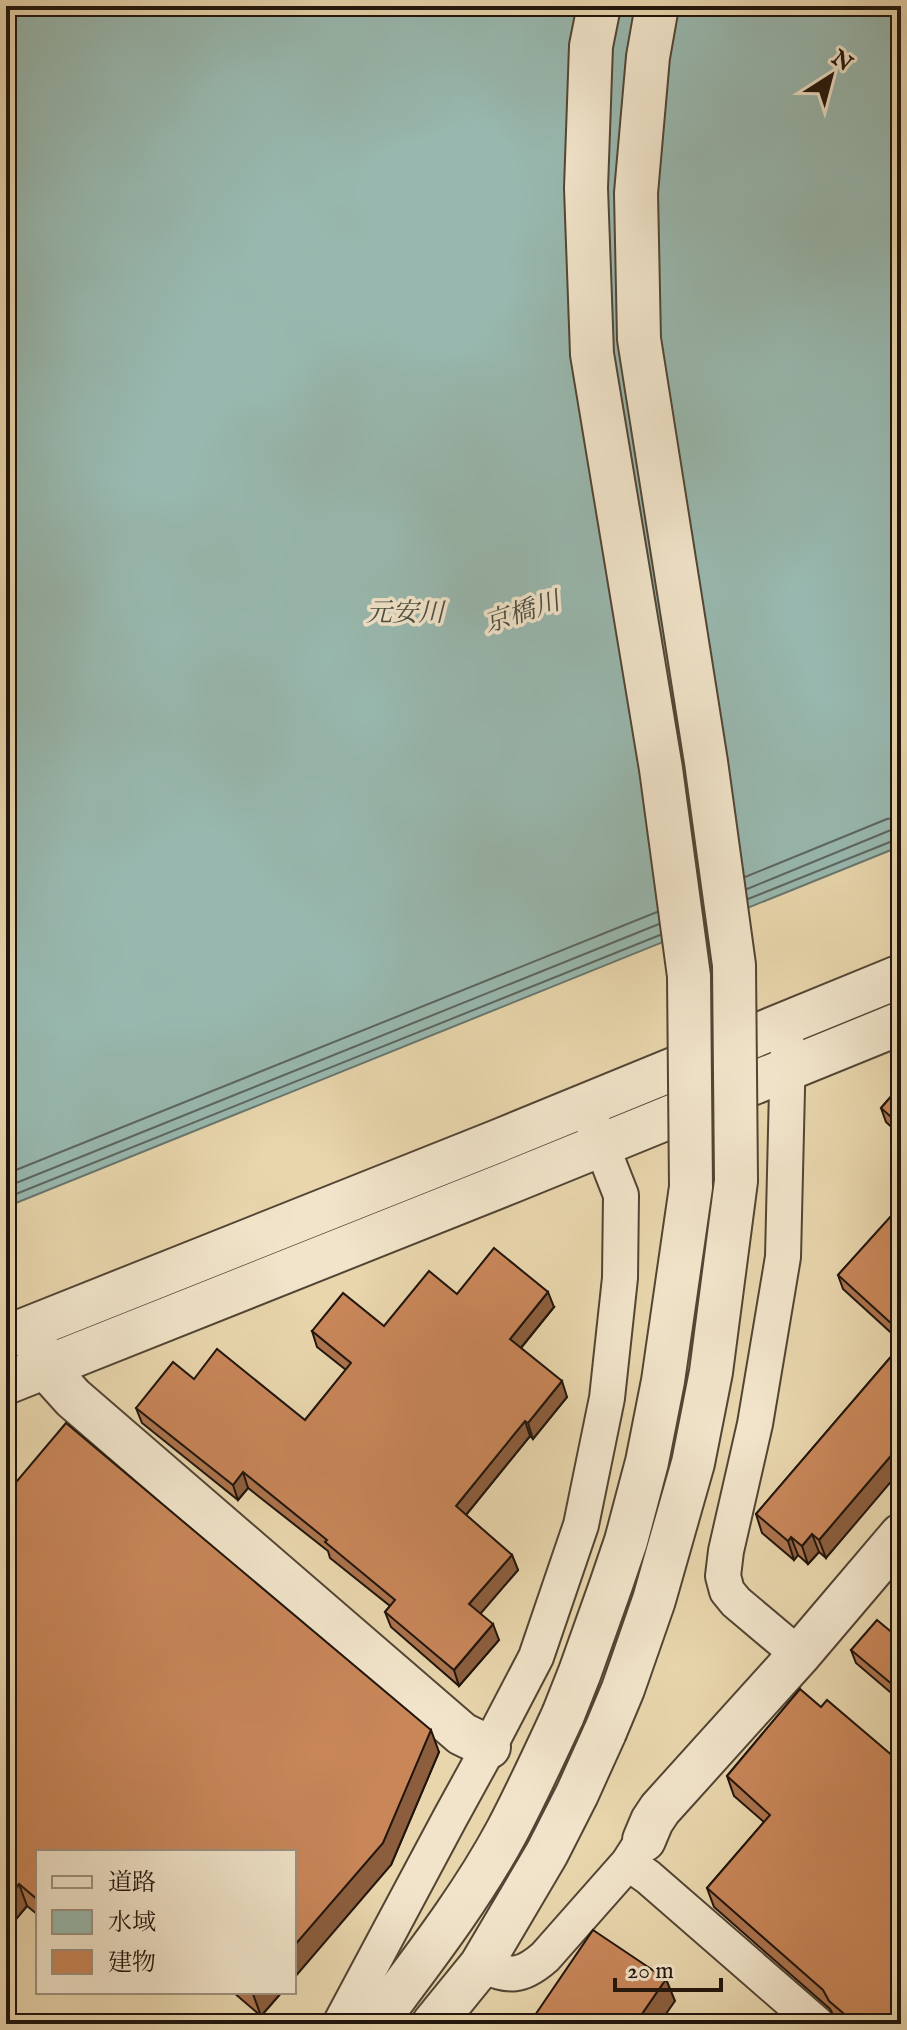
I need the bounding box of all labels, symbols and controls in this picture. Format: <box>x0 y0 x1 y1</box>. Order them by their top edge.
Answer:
north arrow <box>791 36 871 116</box>
text: N <box>825 44 858 78</box>
water label: 京橋川 <box>480 584 567 641</box>
water label: 元安川 <box>366 597 447 630</box>
legend <box>36 1850 296 1994</box>
text: 道路 <box>108 1868 156 1899</box>
text: 水域 <box>108 1908 156 1939</box>
scale bar <box>615 1942 721 1992</box>
text: 建物 <box>108 1948 156 1979</box>
text: 20 m <box>627 1956 674 1987</box>

